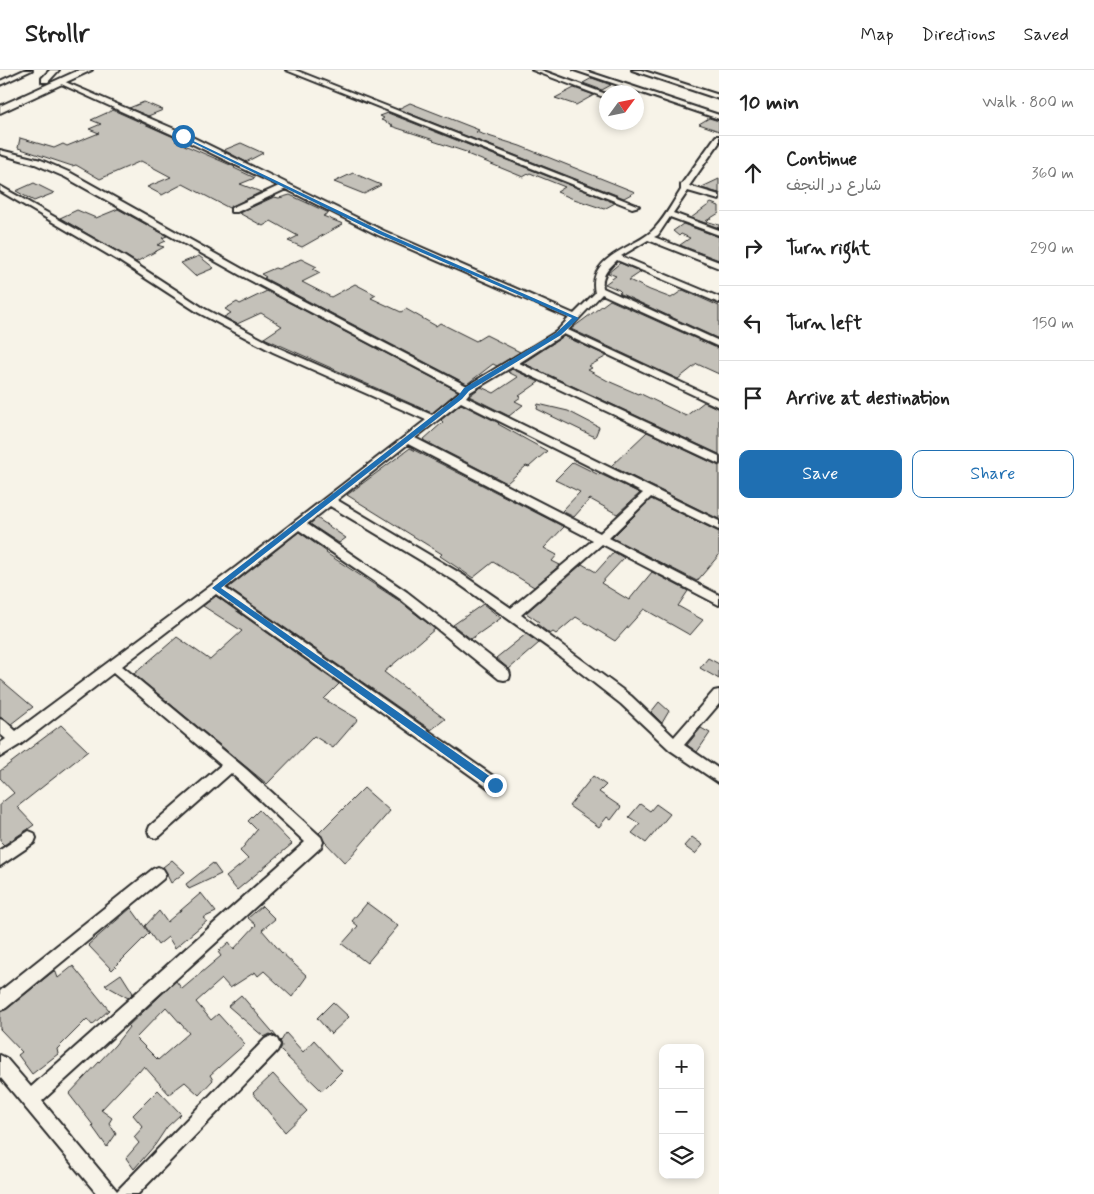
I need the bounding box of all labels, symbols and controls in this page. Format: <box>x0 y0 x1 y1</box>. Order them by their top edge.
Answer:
text: Strollr <box>25 19 89 50</box>
text: Map <box>861 23 894 47</box>
text: Directions <box>922 23 996 47</box>
text: Saved <box>1024 23 1069 47</box>
north arrow <box>599 85 644 130</box>
text: 10 min <box>739 89 799 117</box>
text: Walk · 800 m <box>982 92 1074 113</box>
route start <box>172 125 195 148</box>
text: Continue <box>786 147 857 172</box>
icon: ahead <box>739 159 767 187</box>
text: 360 m <box>1031 163 1074 184</box>
text: شارع در النجف <box>786 175 881 196</box>
icon: right <box>739 234 767 262</box>
text: Turn right <box>786 236 870 261</box>
text: 290 m <box>1030 238 1074 259</box>
icon: left <box>739 309 767 337</box>
text: Turn left <box>786 311 862 336</box>
text: 150 m <box>1032 313 1074 334</box>
icon: arrive <box>739 384 767 412</box>
text: Arrive at destination <box>786 386 950 411</box>
button: Save <box>739 450 902 498</box>
button: Share <box>912 450 1074 498</box>
route end <box>484 774 507 797</box>
map controls <box>659 1044 704 1179</box>
button: + <box>659 1044 704 1089</box>
button: − <box>659 1089 704 1134</box>
button: layers <box>659 1134 704 1179</box>

